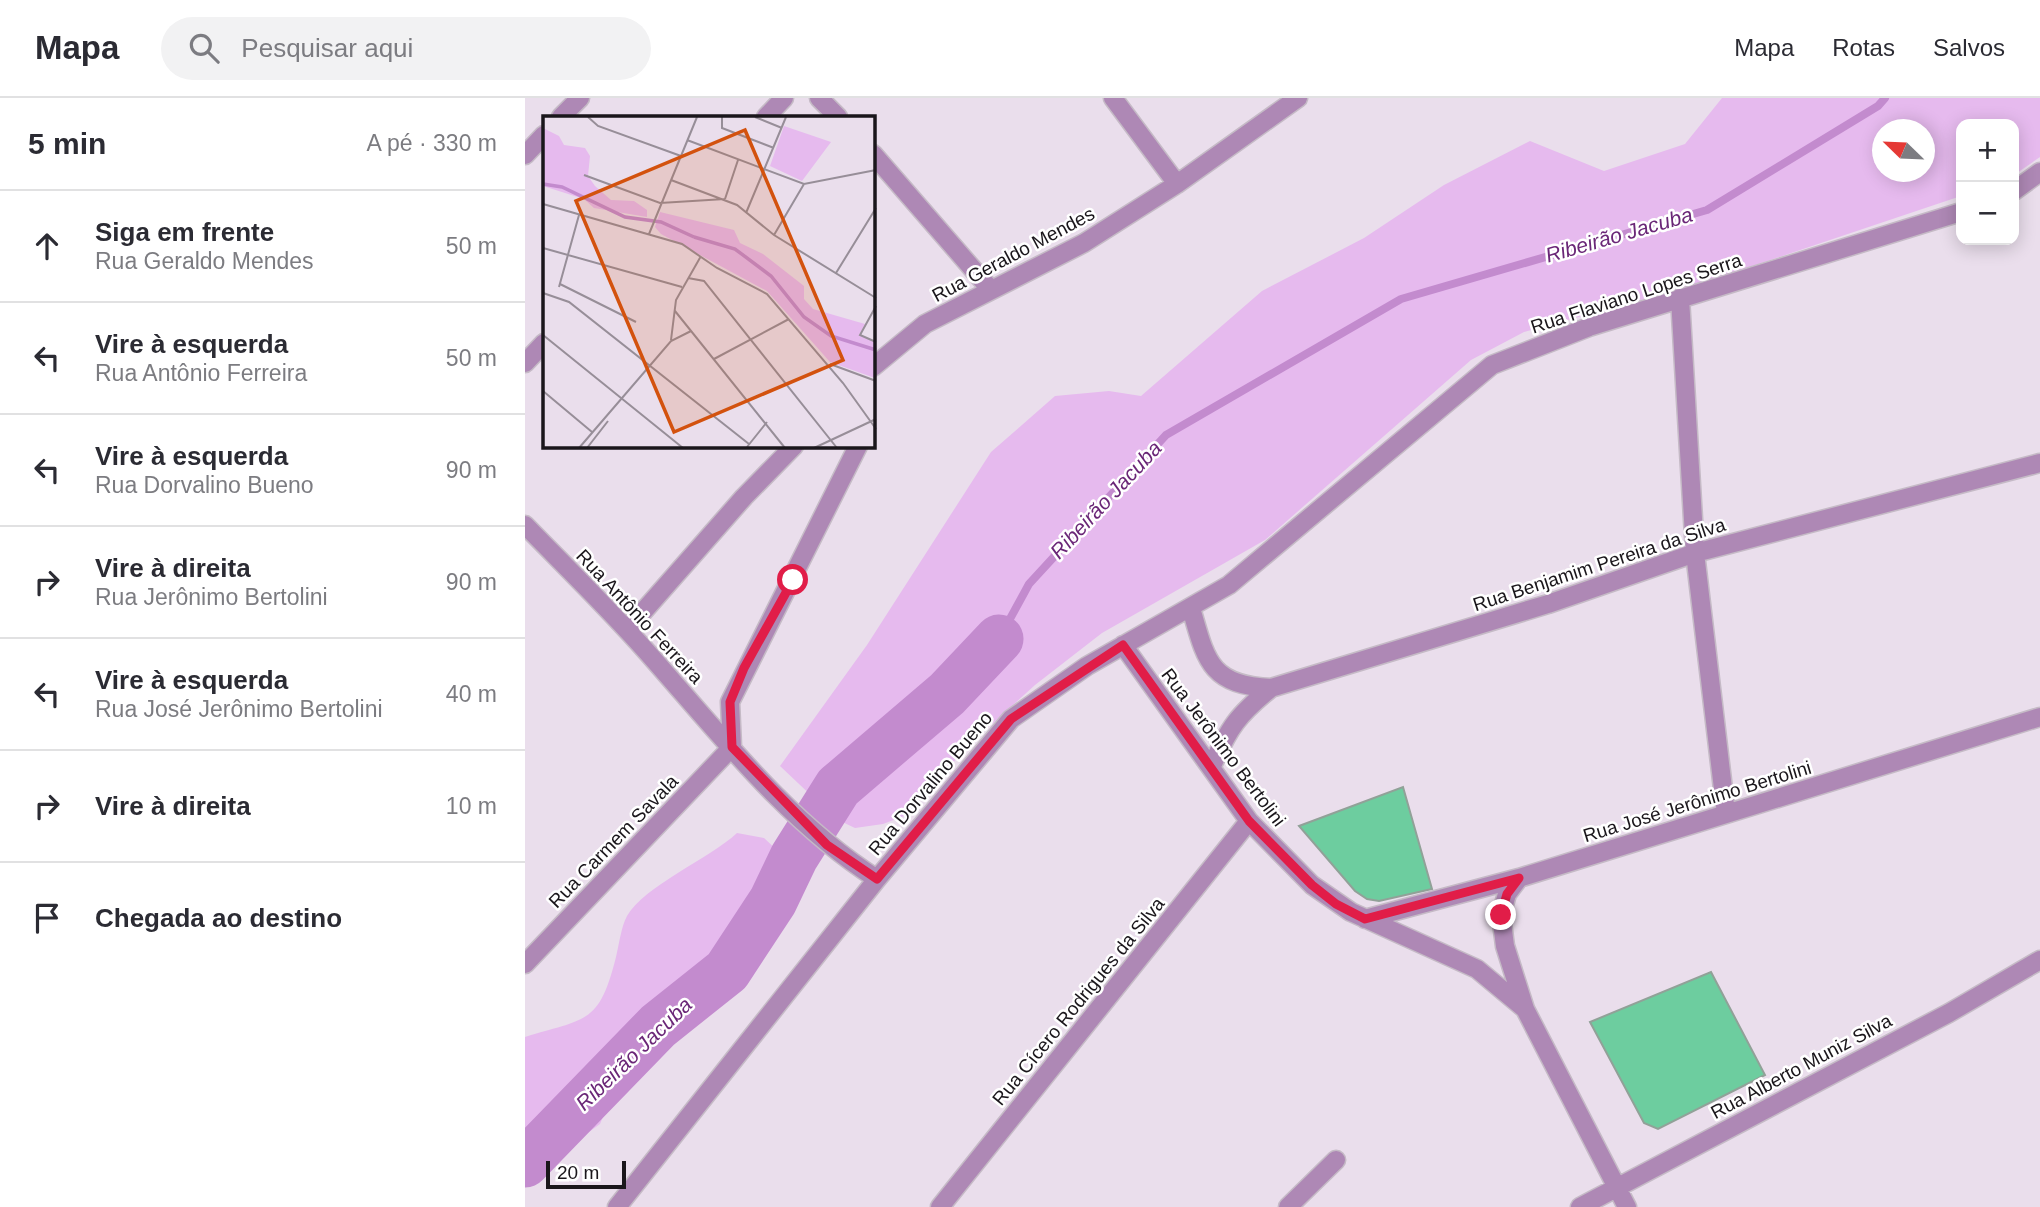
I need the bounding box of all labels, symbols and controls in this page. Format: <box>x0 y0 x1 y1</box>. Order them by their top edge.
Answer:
search box <box>161 17 651 80</box>
text: Mapa <box>35 29 119 66</box>
icon: search <box>185 29 223 67</box>
text: Pesquisar aqui <box>241 33 413 63</box>
text: Mapa <box>1734 34 1794 61</box>
text: Rotas <box>1832 34 1895 61</box>
text: Salvos <box>1933 34 2005 61</box>
inset map <box>543 116 875 448</box>
north arrow <box>1872 119 1935 182</box>
map controls <box>1956 119 2019 245</box>
button: + <box>1956 119 2019 182</box>
text: 5 min <box>28 127 106 160</box>
text: A pé · 330 m <box>367 130 497 156</box>
button: − <box>1956 182 2019 245</box>
street label: Rua Geraldo Mendes <box>929 203 1098 306</box>
water label: Ribeirão Jacuba <box>1543 203 1695 266</box>
text: Siga em frente <box>95 217 274 247</box>
icon: ahead <box>28 227 66 265</box>
text: 50 m <box>446 233 497 259</box>
text: Rua Geraldo Mendes <box>95 248 314 274</box>
street label: Rua Flaviano Lopes Serra <box>1528 249 1745 338</box>
text: Vire à esquerda <box>95 329 288 359</box>
icon: left <box>28 339 66 377</box>
text: 50 m <box>446 345 497 371</box>
text: Rua Antônio Ferreira <box>95 360 307 386</box>
water label: Ribeirão Jacuba <box>1045 436 1166 563</box>
text: Vire à esquerda <box>95 441 288 471</box>
icon: left <box>28 451 66 489</box>
text: 90 m <box>446 457 497 483</box>
text: Rua Dorvalino Bueno <box>95 472 314 498</box>
street label: Rua Benjamim Pereira da Silva <box>1470 514 1728 615</box>
street label: Rua Antônio Ferreira <box>572 545 707 688</box>
text: Vire à direita <box>95 553 251 583</box>
icon: right <box>28 563 66 601</box>
route start <box>777 564 808 595</box>
text: 90 m <box>446 569 497 595</box>
text: Rua Jerônimo Bertolini <box>95 584 328 610</box>
street label: Rua Jerônimo Bertolini <box>1157 664 1290 830</box>
text: Vire à esquerda <box>95 665 288 695</box>
icon: left <box>28 675 66 713</box>
text: 40 m <box>446 681 497 707</box>
text: Rua José Jerônimo Bertolini <box>95 696 383 722</box>
street label: Rua Dorvalino Bueno <box>864 707 996 859</box>
street label: Rua José Jerônimo Bertolini <box>1580 757 1814 846</box>
street label: Rua Carmem Savala <box>545 770 682 912</box>
icon: right <box>28 787 66 825</box>
text: Vire à direita <box>95 791 251 821</box>
text: 10 m <box>446 793 497 819</box>
street label: Rua Cícero Rodrigues da Silva <box>988 893 1169 1109</box>
icon: arrive <box>28 899 66 937</box>
route end <box>1485 899 1516 930</box>
text: Chegada ao destino <box>95 903 342 933</box>
water label: Ribeirão Jacuba <box>571 993 696 1115</box>
street label: Rua Alberto Muniz Silva <box>1707 1010 1896 1123</box>
scale bar <box>546 1158 627 1190</box>
text: 20 m <box>557 1162 599 1183</box>

